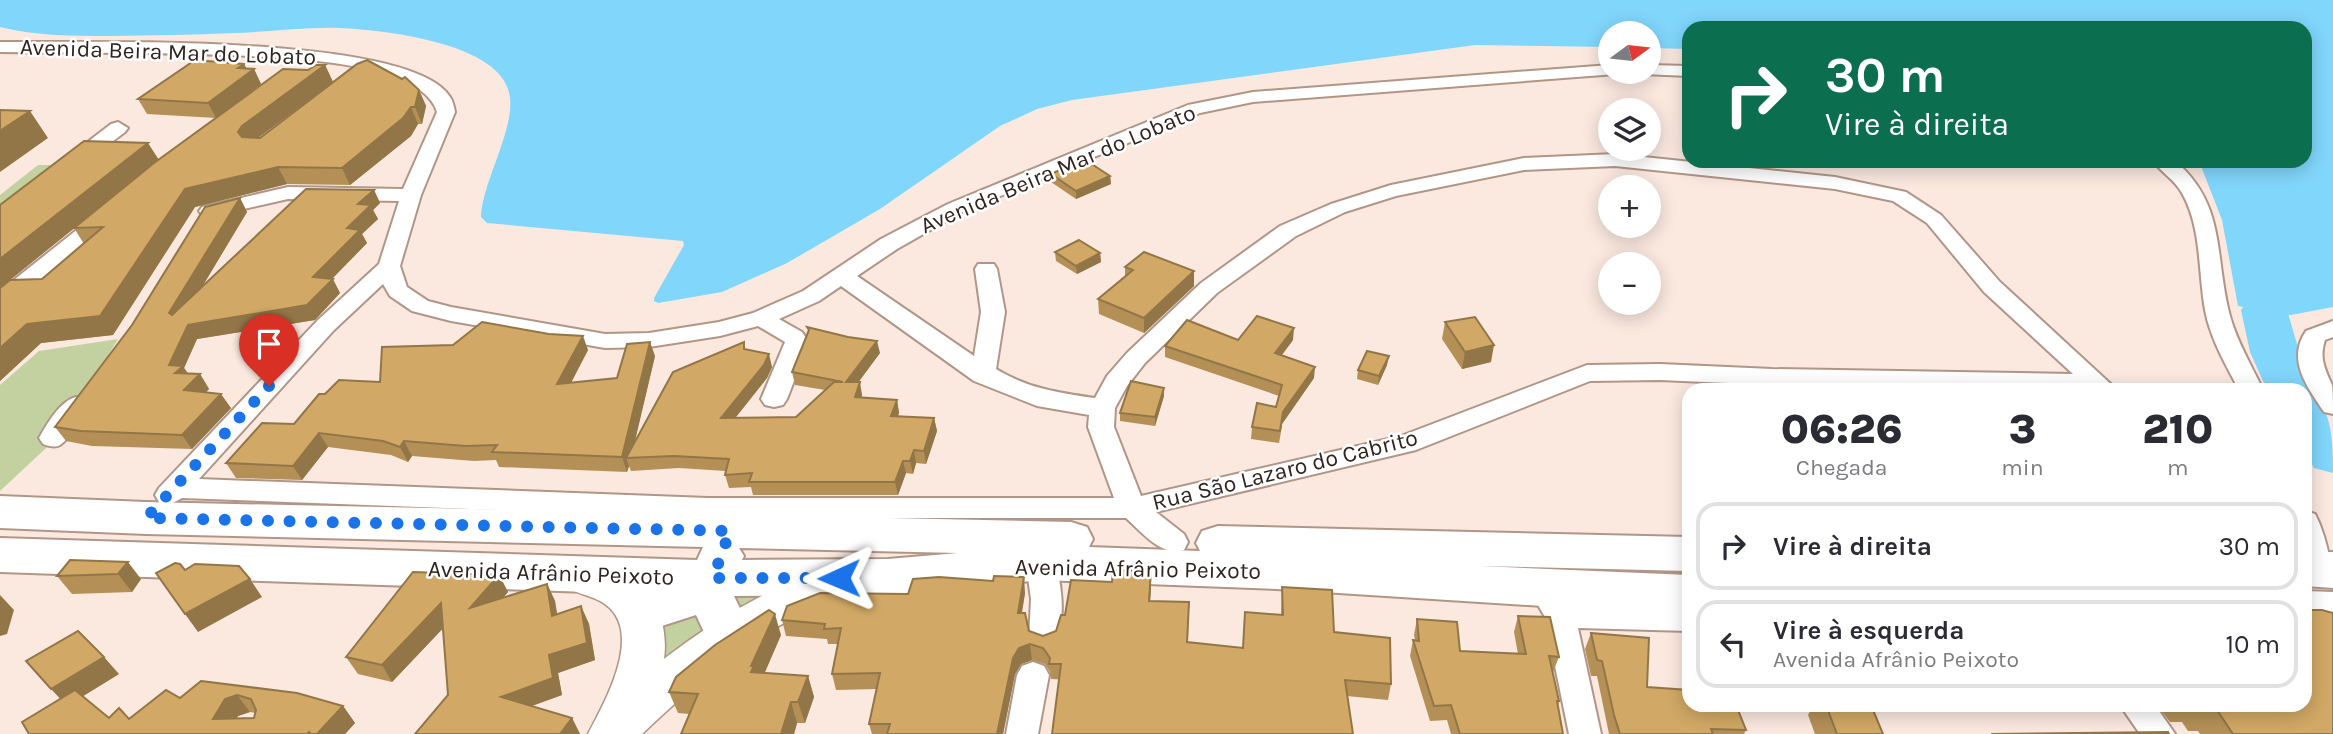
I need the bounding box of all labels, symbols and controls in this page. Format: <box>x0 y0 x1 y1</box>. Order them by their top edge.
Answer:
north arrow <box>1598 21 1661 84</box>
map controls <box>1598 21 1661 315</box>
street label: Avenida Beira Mar do Lobato <box>19 33 317 71</box>
text: 30 m <box>1825 47 1945 104</box>
icon: right <box>1710 49 1801 140</box>
button: layers <box>1598 98 1661 161</box>
street label: Avenida Beira Mar do Lobato <box>916 99 1200 239</box>
text: Vire à direita <box>1825 106 2009 143</box>
button: + <box>1598 175 1661 238</box>
button: − <box>1598 252 1661 315</box>
pin <box>239 314 299 386</box>
icon: arrive <box>250 325 288 363</box>
text: 06:26 <box>1781 404 1903 454</box>
text: 3 <box>2009 404 2036 454</box>
text: 210 <box>2142 404 2213 454</box>
street label: Rua São Lazaro do Cabrito <box>1150 424 1420 516</box>
text: Chegada <box>1796 454 1888 481</box>
text: min <box>2001 454 2044 481</box>
text: m <box>2167 454 2189 481</box>
icon: right <box>1714 527 1752 565</box>
text: Vire à direita <box>1773 531 1932 562</box>
text: 30 m <box>2219 531 2280 562</box>
position arrow <box>802 541 876 615</box>
street label: Avenida Afrânio Peixoto <box>1015 553 1261 585</box>
street label: Avenida Afrânio Peixoto <box>428 555 674 591</box>
text: Vire à esquerda <box>1773 615 1964 646</box>
icon: left <box>1714 625 1752 663</box>
text: 10 m <box>2225 629 2280 660</box>
text: Avenida Afrânio Peixoto <box>1773 646 2019 673</box>

